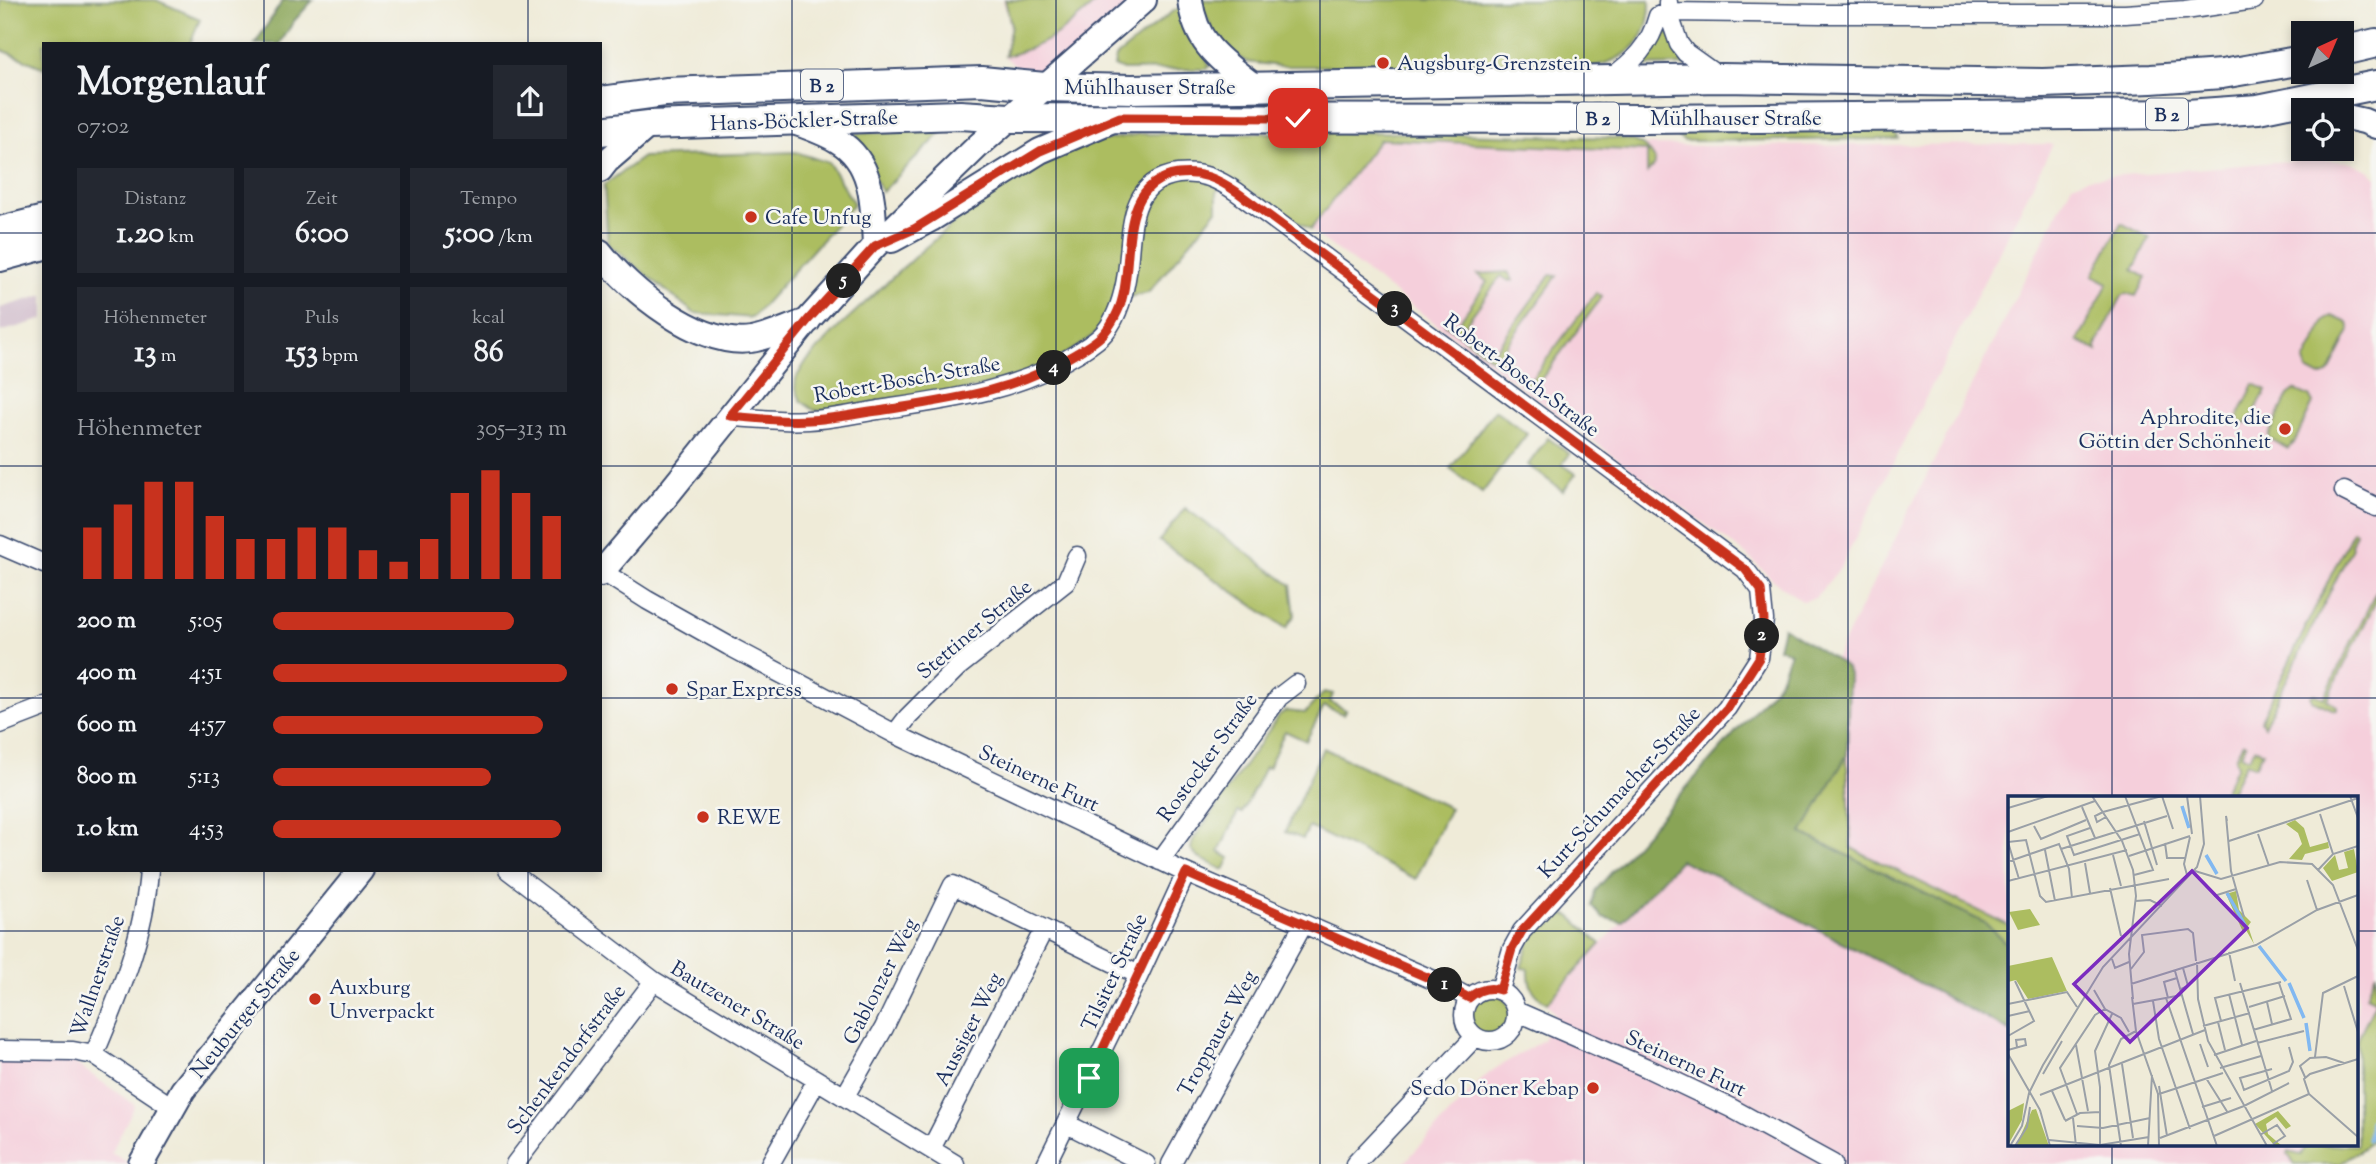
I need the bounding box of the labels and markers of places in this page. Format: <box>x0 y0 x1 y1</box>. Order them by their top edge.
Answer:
place label: Augsburg-Grenzstein <box>1397 50 1591 80</box>
marker: Augsburg-Grenzstein <box>1375 55 1391 71</box>
pin <box>1268 88 1328 148</box>
place label: Cafe Unfug <box>765 204 872 234</box>
marker: Cafe Unfug <box>743 209 759 225</box>
pin: 5 <box>826 264 862 298</box>
pin: 3 <box>1378 292 1412 326</box>
pin: 4 <box>1036 350 1072 386</box>
place label: Aphrodite, die Göttin der Schönheit <box>2079 404 2271 458</box>
marker: Aphrodite, die Göttin der Schönheit <box>2277 421 2293 437</box>
pin: 2 <box>1744 618 1780 654</box>
place label: Spar Express <box>686 676 802 706</box>
marker: Spar Express <box>664 681 680 697</box>
place label: REWE <box>717 804 781 834</box>
marker: REWE <box>695 809 711 825</box>
pin: 1 <box>1428 968 1462 1002</box>
place label: Auxburg Unverpackt <box>329 974 435 1028</box>
marker: Auxburg Unverpackt <box>307 991 323 1007</box>
pin <box>1059 1048 1119 1108</box>
place label: Sedo Döner Kebap <box>1410 1075 1579 1105</box>
marker: Sedo Döner Kebap <box>1585 1080 1601 1096</box>

